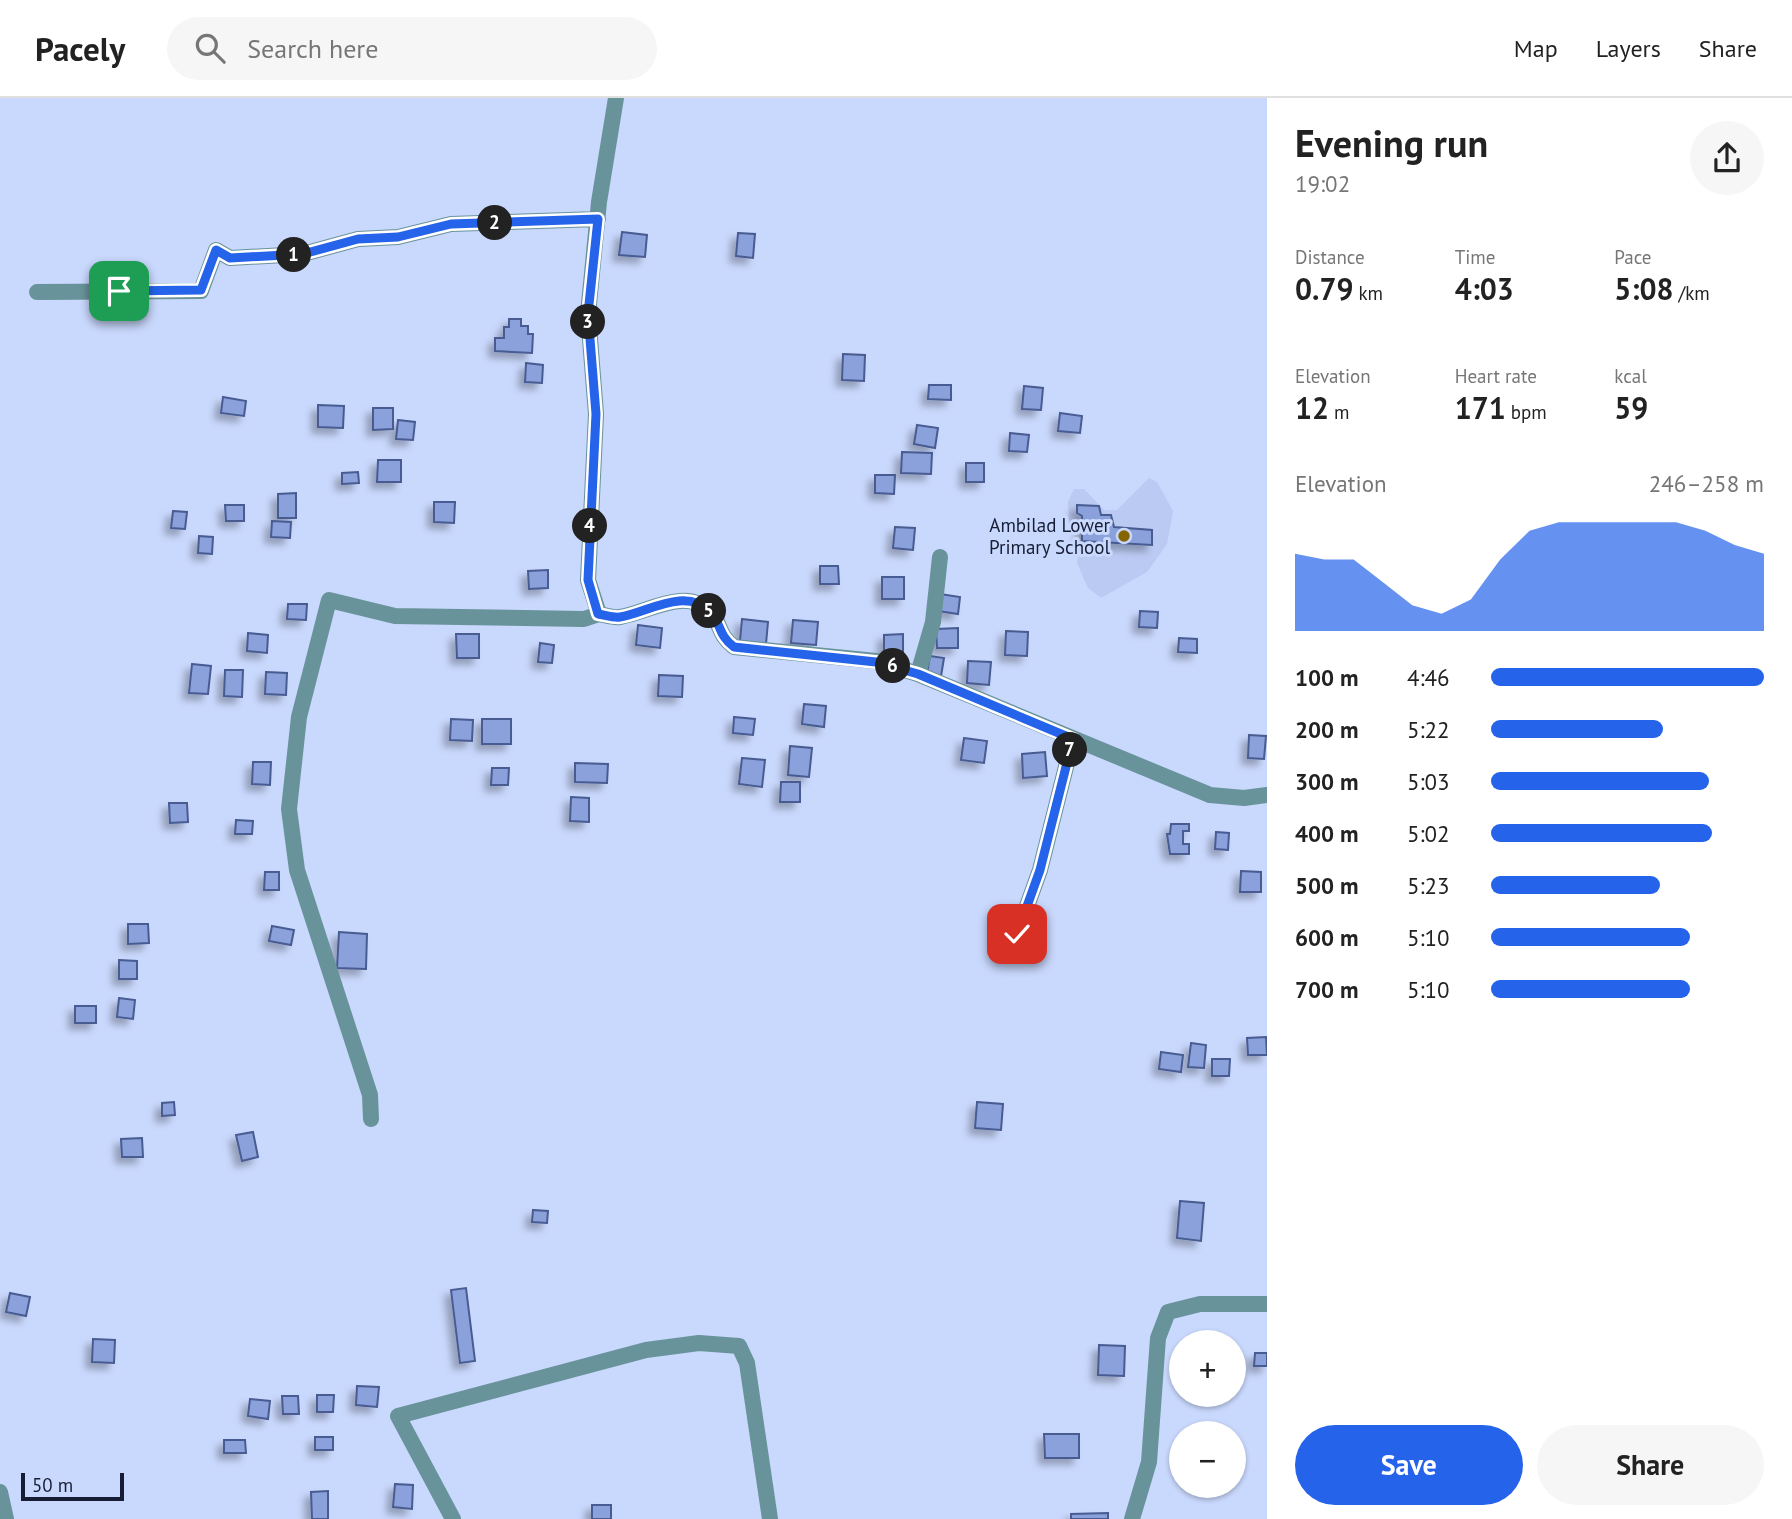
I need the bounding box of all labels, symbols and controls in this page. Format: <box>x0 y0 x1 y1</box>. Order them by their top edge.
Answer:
search box <box>167 17 657 80</box>
text: Pacely <box>35 27 125 70</box>
icon: search <box>191 29 229 67</box>
text: Search here <box>247 32 378 65</box>
text: Map <box>1514 33 1558 64</box>
text: Layers <box>1596 33 1661 64</box>
text: Share <box>1699 33 1757 64</box>
text: Evening run <box>1295 118 1488 167</box>
button: share <box>1690 121 1764 195</box>
text: 19:02 <box>1295 169 1350 198</box>
pin: 2 <box>477 206 512 240</box>
text: 2 <box>489 210 500 234</box>
pin: 1 <box>276 238 312 272</box>
text: 1 <box>288 242 299 266</box>
text: Distance <box>1295 245 1365 269</box>
text: Time <box>1455 245 1495 269</box>
text: Pace <box>1614 245 1652 269</box>
pin <box>89 261 149 321</box>
text: 0.79 <box>1295 269 1353 308</box>
text: 4:03 <box>1455 269 1514 308</box>
text: 5:08 <box>1614 269 1673 308</box>
icon: arrive <box>100 272 138 310</box>
text: km <box>1353 281 1383 305</box>
text: /km <box>1673 281 1710 305</box>
pin: 3 <box>570 304 606 340</box>
text: 3 <box>582 309 593 333</box>
text: Elevation <box>1295 364 1371 388</box>
text: Heart rate <box>1455 364 1537 388</box>
text: kcal <box>1614 364 1647 388</box>
text: 12 <box>1295 388 1329 427</box>
text: 171 <box>1455 388 1506 427</box>
text: 59 <box>1614 388 1648 427</box>
text: m <box>1329 400 1350 424</box>
text: bpm <box>1506 400 1547 424</box>
text: Elevation <box>1295 469 1387 498</box>
text: 246–258 m <box>1649 469 1764 498</box>
pin: 4 <box>572 508 608 544</box>
text: 4 <box>584 513 595 537</box>
place label: Ambilad Lower Primary School <box>989 513 1111 559</box>
marker: Ambilad Lower Primary School <box>1116 528 1132 544</box>
pin: 5 <box>692 594 726 628</box>
text: 5 <box>703 598 714 622</box>
pin: 6 <box>876 648 910 684</box>
text: 6 <box>887 653 898 677</box>
text: 100 m <box>1295 663 1358 692</box>
text: 4:46 <box>1407 663 1450 692</box>
text: 200 m <box>1295 715 1358 744</box>
text: 5:22 <box>1407 715 1450 744</box>
pin: 7 <box>1052 732 1088 768</box>
text: 7 <box>1064 737 1075 761</box>
text: 300 m <box>1295 767 1358 796</box>
text: 5:03 <box>1407 767 1450 796</box>
text: 400 m <box>1295 819 1358 848</box>
text: 5:02 <box>1407 819 1450 848</box>
text: 500 m <box>1295 871 1358 900</box>
text: 5:23 <box>1407 871 1450 900</box>
pin <box>987 904 1047 964</box>
icon: check <box>998 915 1036 953</box>
text: 600 m <box>1295 923 1358 952</box>
text: 5:10 <box>1407 923 1450 952</box>
text: 700 m <box>1295 975 1358 1004</box>
text: 5:10 <box>1407 975 1450 1004</box>
map controls <box>1169 1330 1246 1498</box>
button: + <box>1169 1330 1246 1407</box>
button: − <box>1169 1421 1246 1498</box>
button: Save <box>1295 1425 1523 1505</box>
button: Share <box>1537 1425 1764 1505</box>
scale bar <box>21 1470 124 1502</box>
text: 50 m <box>32 1473 73 1497</box>

